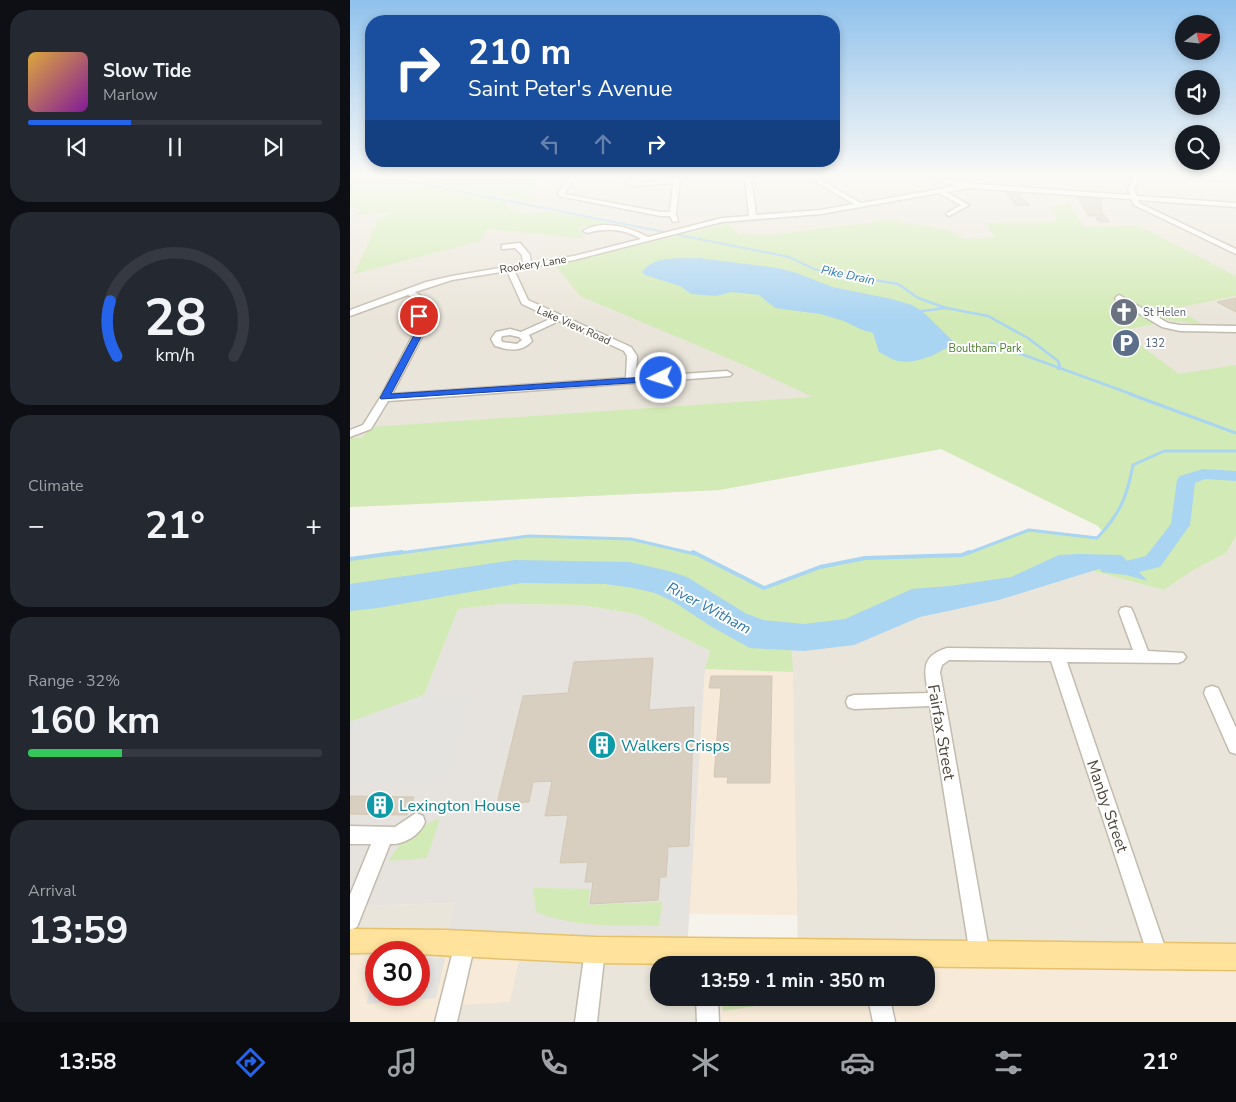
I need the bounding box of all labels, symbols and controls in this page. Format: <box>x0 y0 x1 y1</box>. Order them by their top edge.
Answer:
north arrow <box>1175 15 1220 60</box>
map controls <box>1175 15 1220 170</box>
text: 210 m <box>468 29 571 76</box>
icon: right <box>385 35 450 100</box>
text: Slow Tide <box>103 58 191 84</box>
button: sound <box>1175 70 1220 115</box>
text: Saint Peter's Avenue <box>468 74 672 104</box>
text: Marlow <box>103 84 158 106</box>
button: search <box>1175 125 1220 170</box>
icon: left <box>536 130 564 158</box>
icon: ahead <box>589 130 617 158</box>
icon: right <box>642 130 670 158</box>
icon: previous <box>63 133 91 161</box>
icon: pause <box>161 133 189 161</box>
icon: next <box>259 133 287 161</box>
street label: Rookery Lane <box>499 252 568 277</box>
water label: Pike Drain <box>820 261 877 289</box>
text: 28 <box>144 282 206 353</box>
pin <box>398 295 440 337</box>
church icon: St Helen <box>1109 297 1139 327</box>
icon: arrive <box>405 302 433 330</box>
street label: Lake View Road <box>534 302 613 348</box>
place label: St Helen <box>1143 305 1186 320</box>
parking icon: 132 <box>1111 328 1141 358</box>
place label: 132 <box>1145 336 1165 351</box>
park label: Boultham Park <box>948 341 1022 356</box>
text: km/h <box>155 343 195 367</box>
position arrow <box>634 351 686 403</box>
text: Climate <box>28 475 83 497</box>
text: 21° <box>145 500 205 551</box>
text: − <box>28 507 45 545</box>
text: + <box>305 507 322 545</box>
water label: River Witham <box>663 577 755 639</box>
text: Range · 32% <box>28 670 120 692</box>
street label: Fairfax Street <box>922 683 960 782</box>
text: 160 km <box>28 695 160 746</box>
building icon: Walkers Crisps <box>587 730 617 760</box>
place label: Walkers Crisps <box>621 735 730 757</box>
street label: Manby Street <box>1081 757 1133 856</box>
building icon: Lexington House <box>365 790 395 820</box>
place label: Lexington House <box>399 795 521 817</box>
text: Arrival <box>28 880 76 902</box>
text: 13:59 <box>28 905 129 956</box>
speed limit sign: 30 <box>365 941 430 1006</box>
text: 13:59 · 1 min · 350 m <box>700 968 885 994</box>
icon: directions <box>233 1045 268 1080</box>
icon: music <box>385 1045 420 1080</box>
icon: phone <box>536 1045 571 1080</box>
icon: climate <box>688 1045 723 1080</box>
icon: car <box>840 1045 875 1080</box>
icon: filters <box>991 1045 1026 1080</box>
text: 13:58 <box>58 1047 117 1077</box>
text: 21° <box>1143 1047 1178 1077</box>

